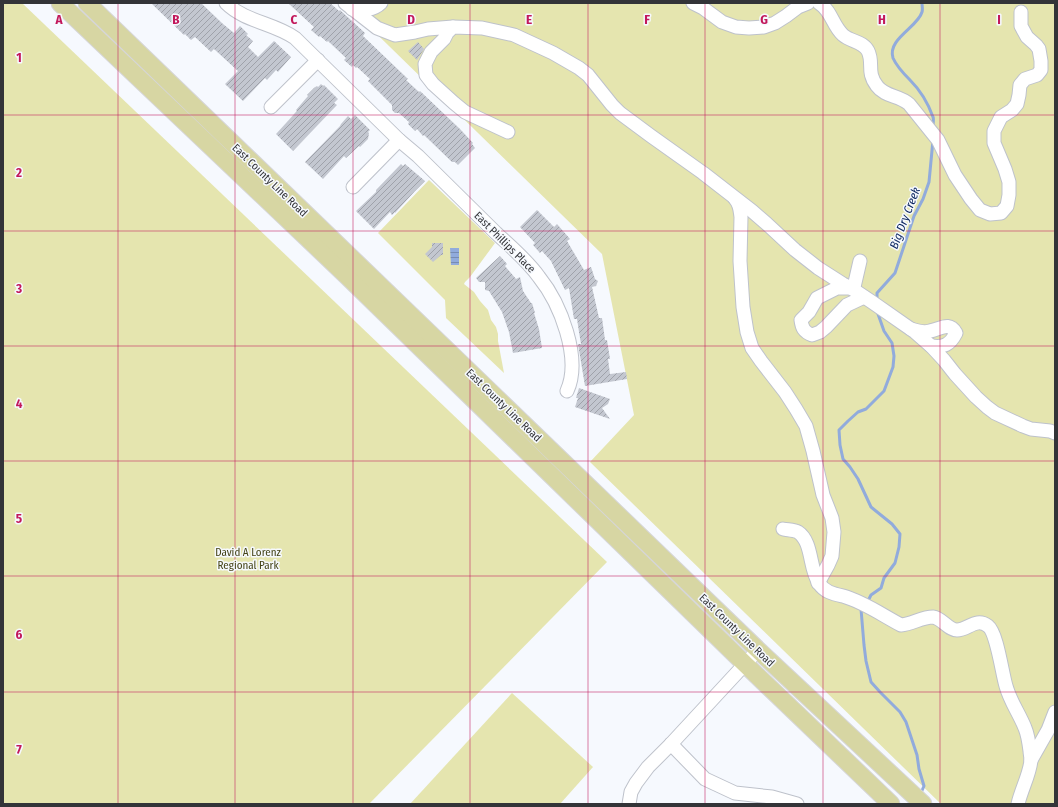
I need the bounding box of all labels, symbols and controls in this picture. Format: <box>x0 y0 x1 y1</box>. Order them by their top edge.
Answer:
text: A <box>54 12 63 27</box>
text: B <box>172 12 180 27</box>
text: C <box>291 12 298 27</box>
text: D <box>407 12 415 27</box>
text: E <box>526 12 532 27</box>
text: F <box>644 12 650 27</box>
text: G <box>760 12 768 27</box>
text: H <box>878 12 886 27</box>
text: I <box>997 12 1001 27</box>
text: 1 <box>16 50 22 65</box>
street label: East County Line Road <box>229 141 310 220</box>
text: 2 <box>15 165 22 180</box>
water label: Big Dry Creek <box>887 185 923 251</box>
street label: East Phillips Place <box>471 209 538 276</box>
text: 3 <box>15 281 22 296</box>
street label: East County Line Road <box>463 366 544 445</box>
text: 4 <box>16 396 23 411</box>
text: 5 <box>16 511 22 526</box>
park label: David A Lorenz Regional Park <box>215 546 281 572</box>
street label: East County Line Road <box>696 591 777 670</box>
text: 6 <box>16 627 23 642</box>
text: 7 <box>16 742 22 757</box>

